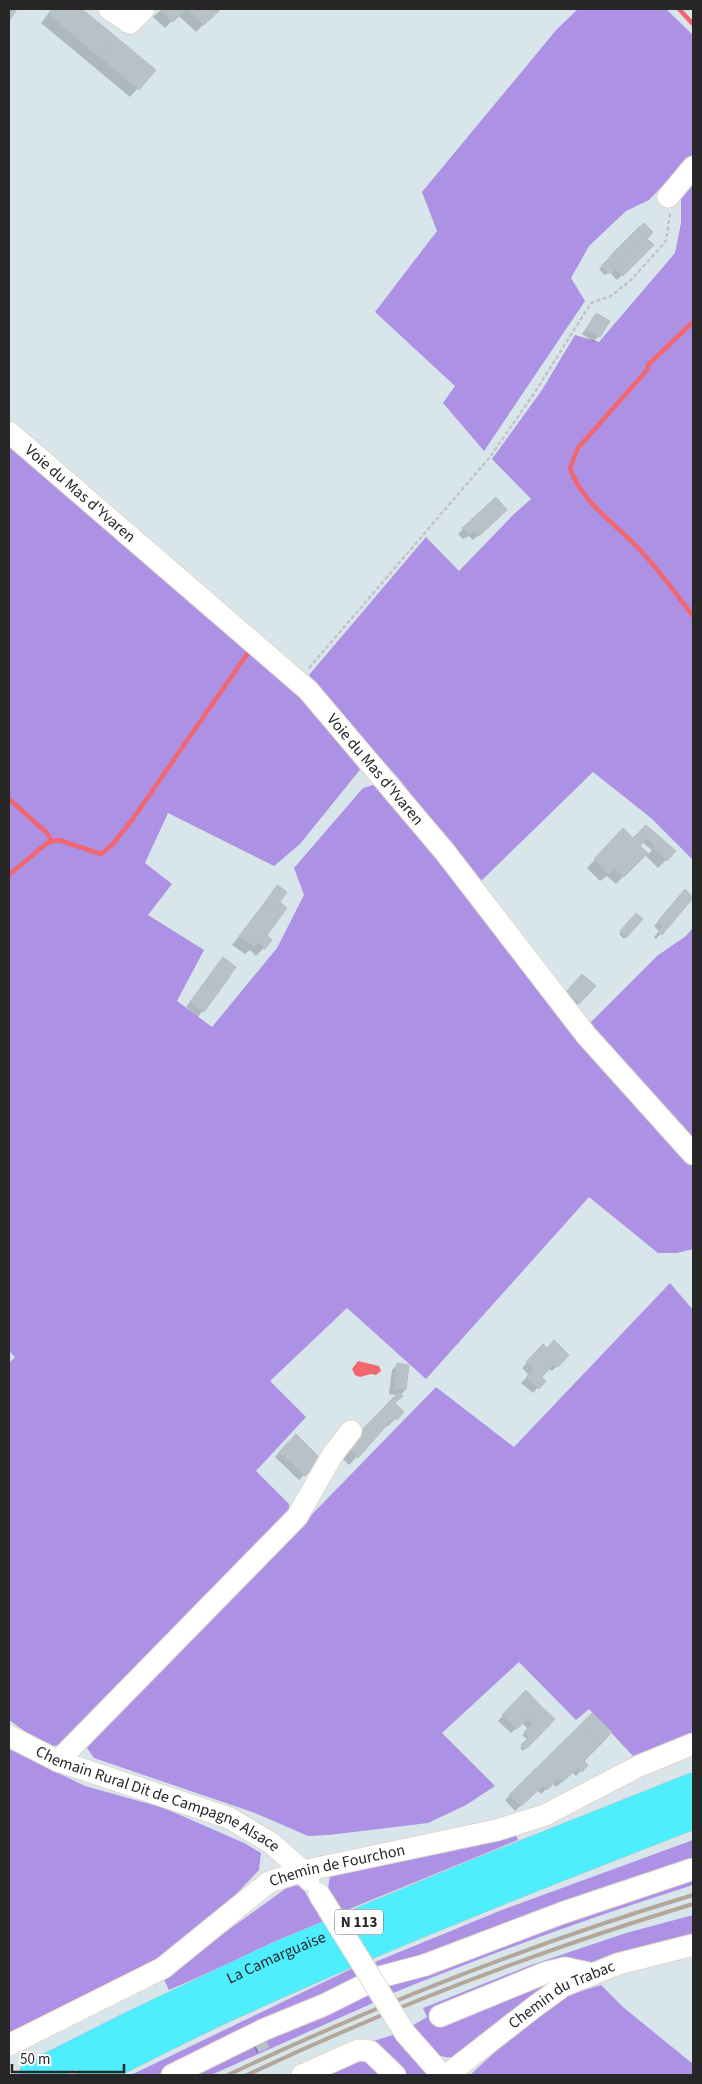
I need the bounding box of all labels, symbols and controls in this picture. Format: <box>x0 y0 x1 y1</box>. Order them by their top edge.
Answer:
street label: Voie du Mas d'Yvaren <box>20 439 140 547</box>
street label: Voie du Mas d'Yvaren <box>322 709 429 830</box>
street label: Chemain Rural Dit de Campagne Alsace <box>32 1740 285 1857</box>
street label: Chemin de Fourchon <box>266 1839 407 1892</box>
road number: N 113 <box>335 1910 383 1934</box>
street label: La Camarguaise <box>223 1926 329 1989</box>
street label: Chemin du Trabac <box>504 1955 618 2034</box>
scale bar <box>12 2042 125 2074</box>
text: 50 m <box>20 2049 50 2070</box>

